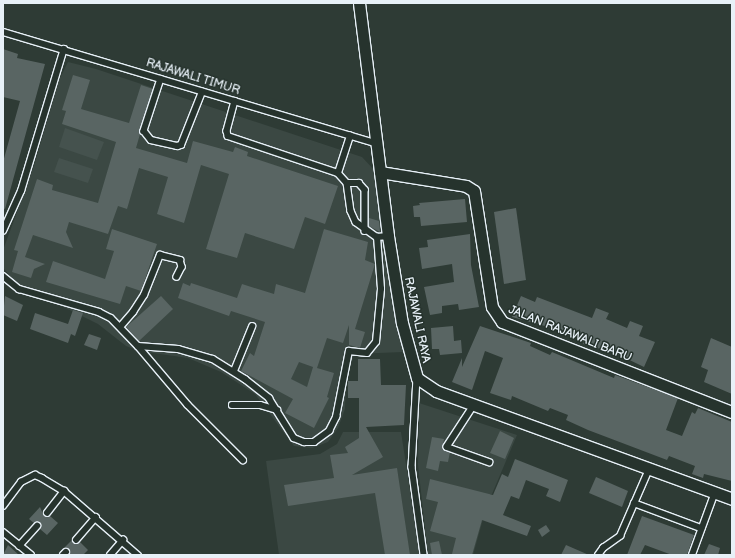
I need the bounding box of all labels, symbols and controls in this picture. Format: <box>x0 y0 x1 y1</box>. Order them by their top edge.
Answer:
street label: RAJAWALI TIMUR <box>144 56 242 98</box>
street label: RAJAWALI RAYA <box>401 276 433 364</box>
street label: JALAN RAJAWALI BARU <box>506 303 634 365</box>

